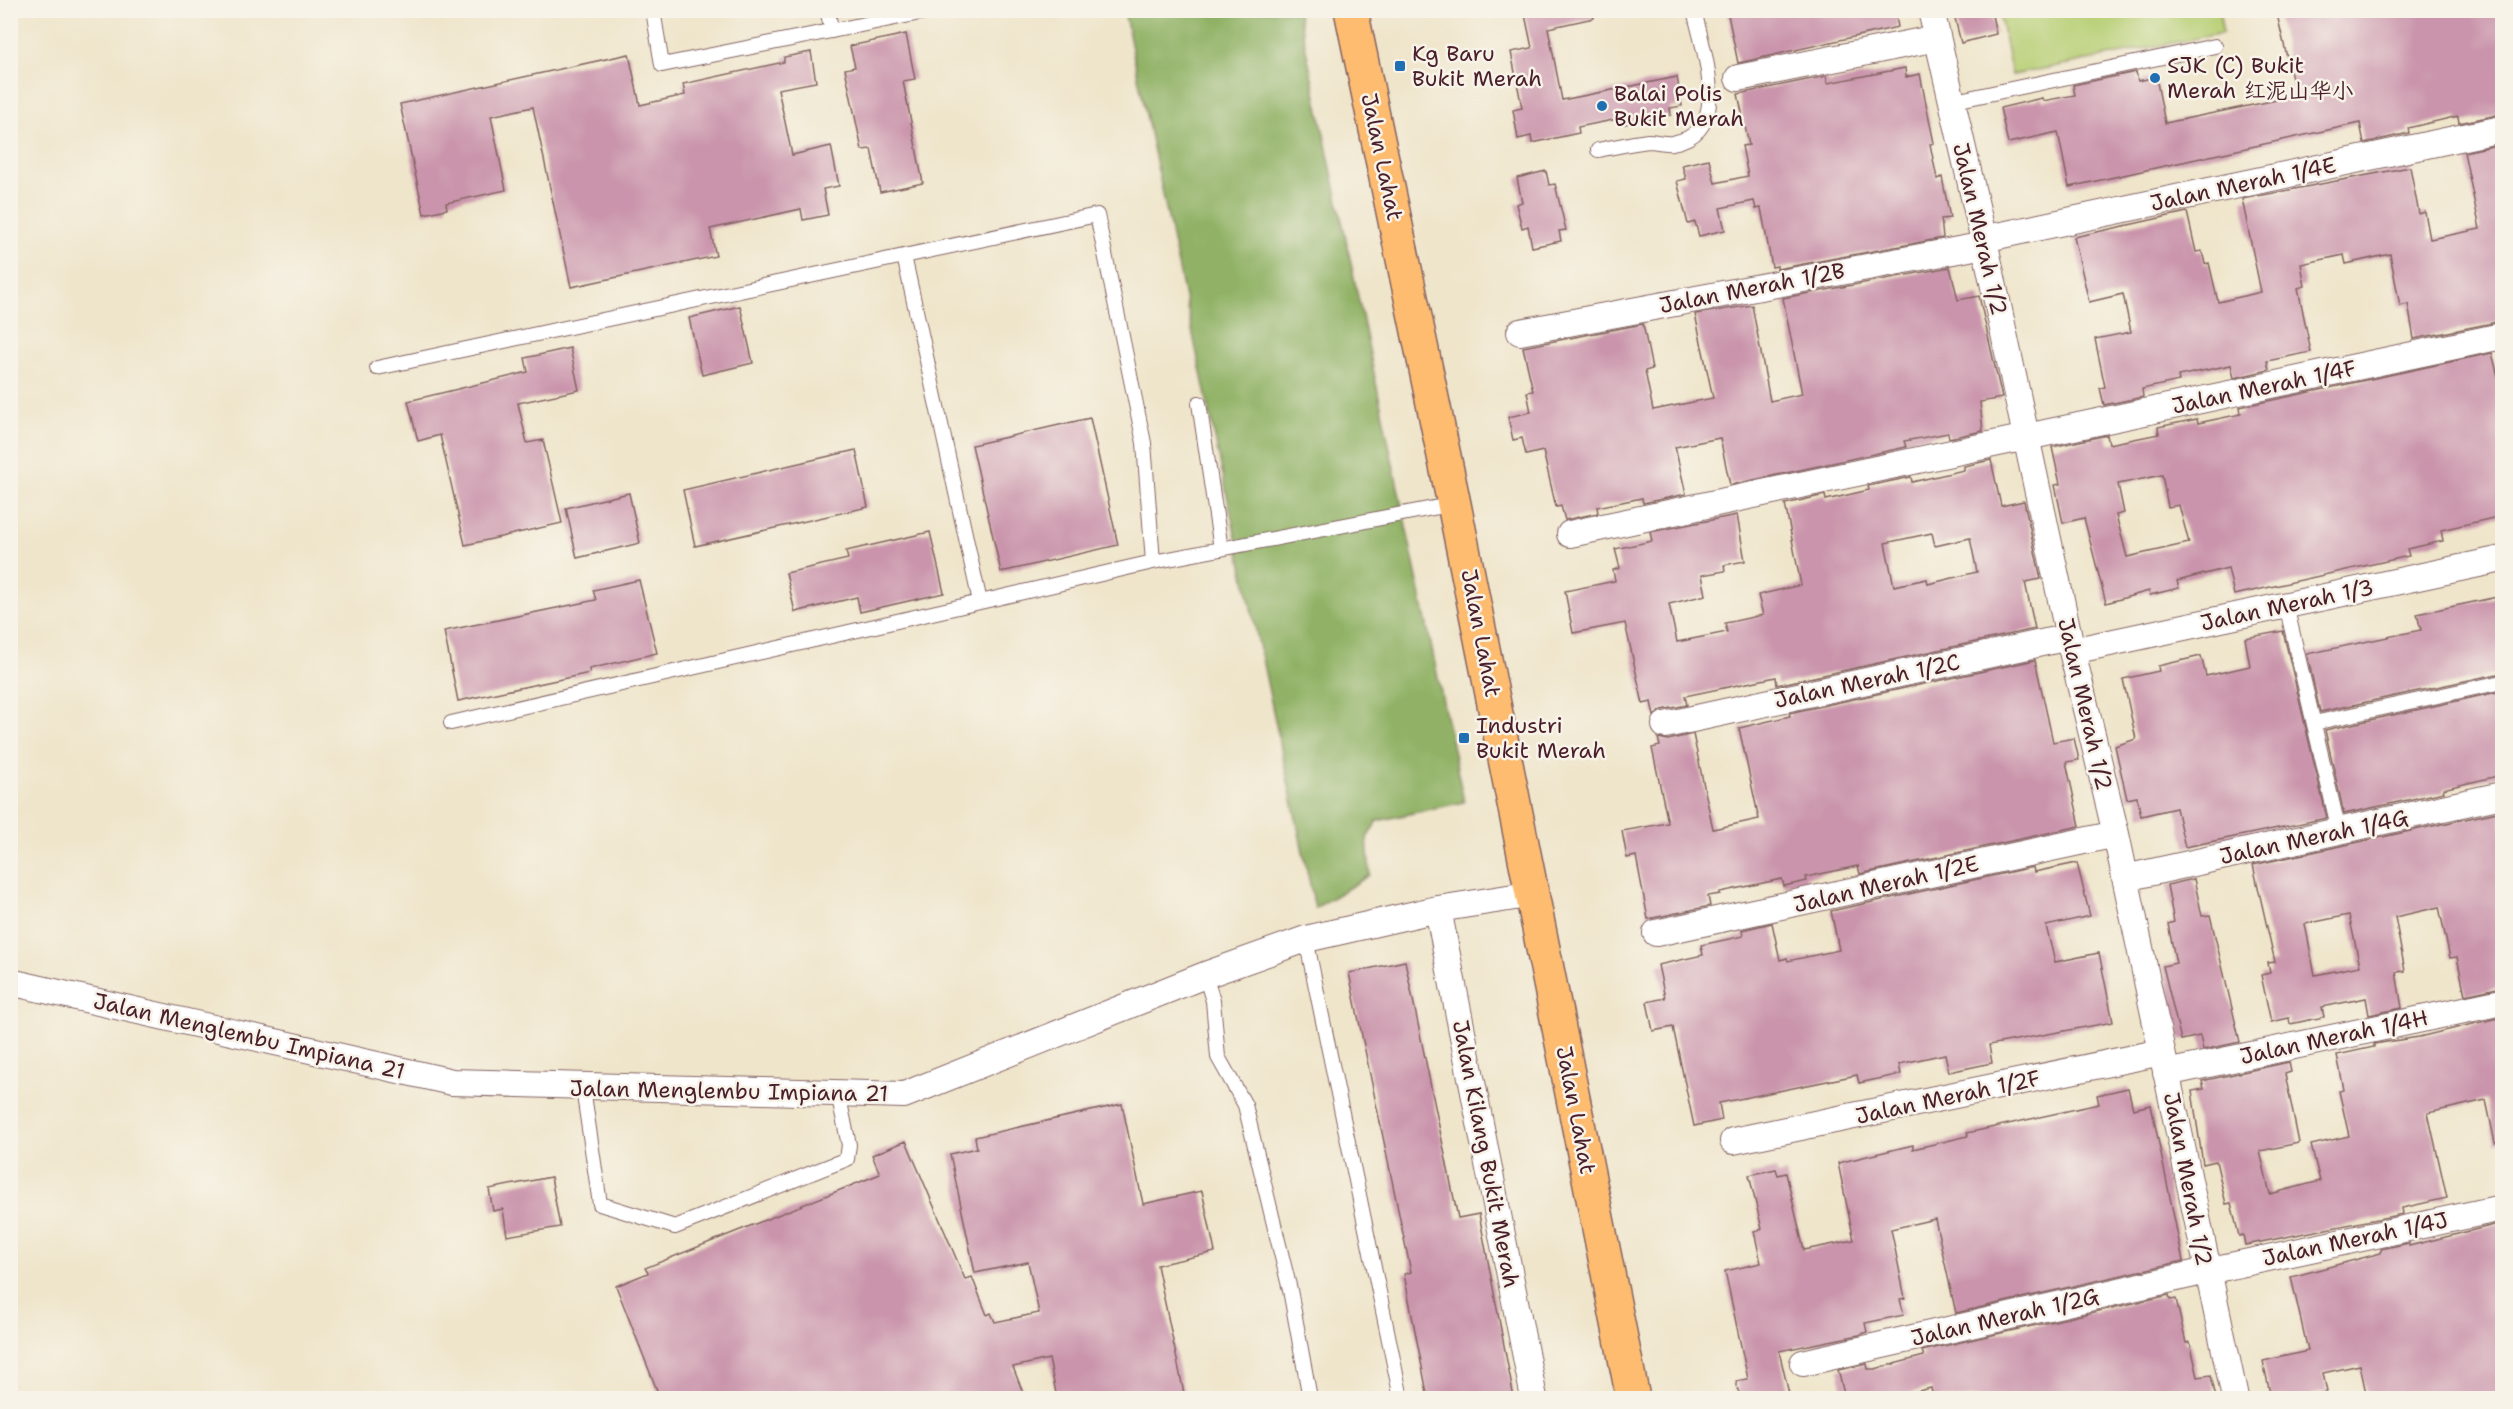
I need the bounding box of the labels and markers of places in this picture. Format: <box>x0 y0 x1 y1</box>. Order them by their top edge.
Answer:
place label: Kg Baru Bukit Merah <box>1412 39 1542 93</box>
place label: SJK (C) Bukit Merah 红泥山华小 <box>2167 51 2354 105</box>
marker: Kg Baru Bukit Merah <box>1393 59 1407 73</box>
marker: SJK (C) Bukit Merah 红泥山华小 <box>2148 71 2162 85</box>
place label: Balai Polis Bukit Merah <box>1614 79 1744 133</box>
marker: Balai Polis Bukit Merah <box>1595 99 1609 113</box>
place label: Industri Bukit Merah <box>1476 711 1606 765</box>
marker: Industri Bukit Merah <box>1457 731 1471 745</box>

